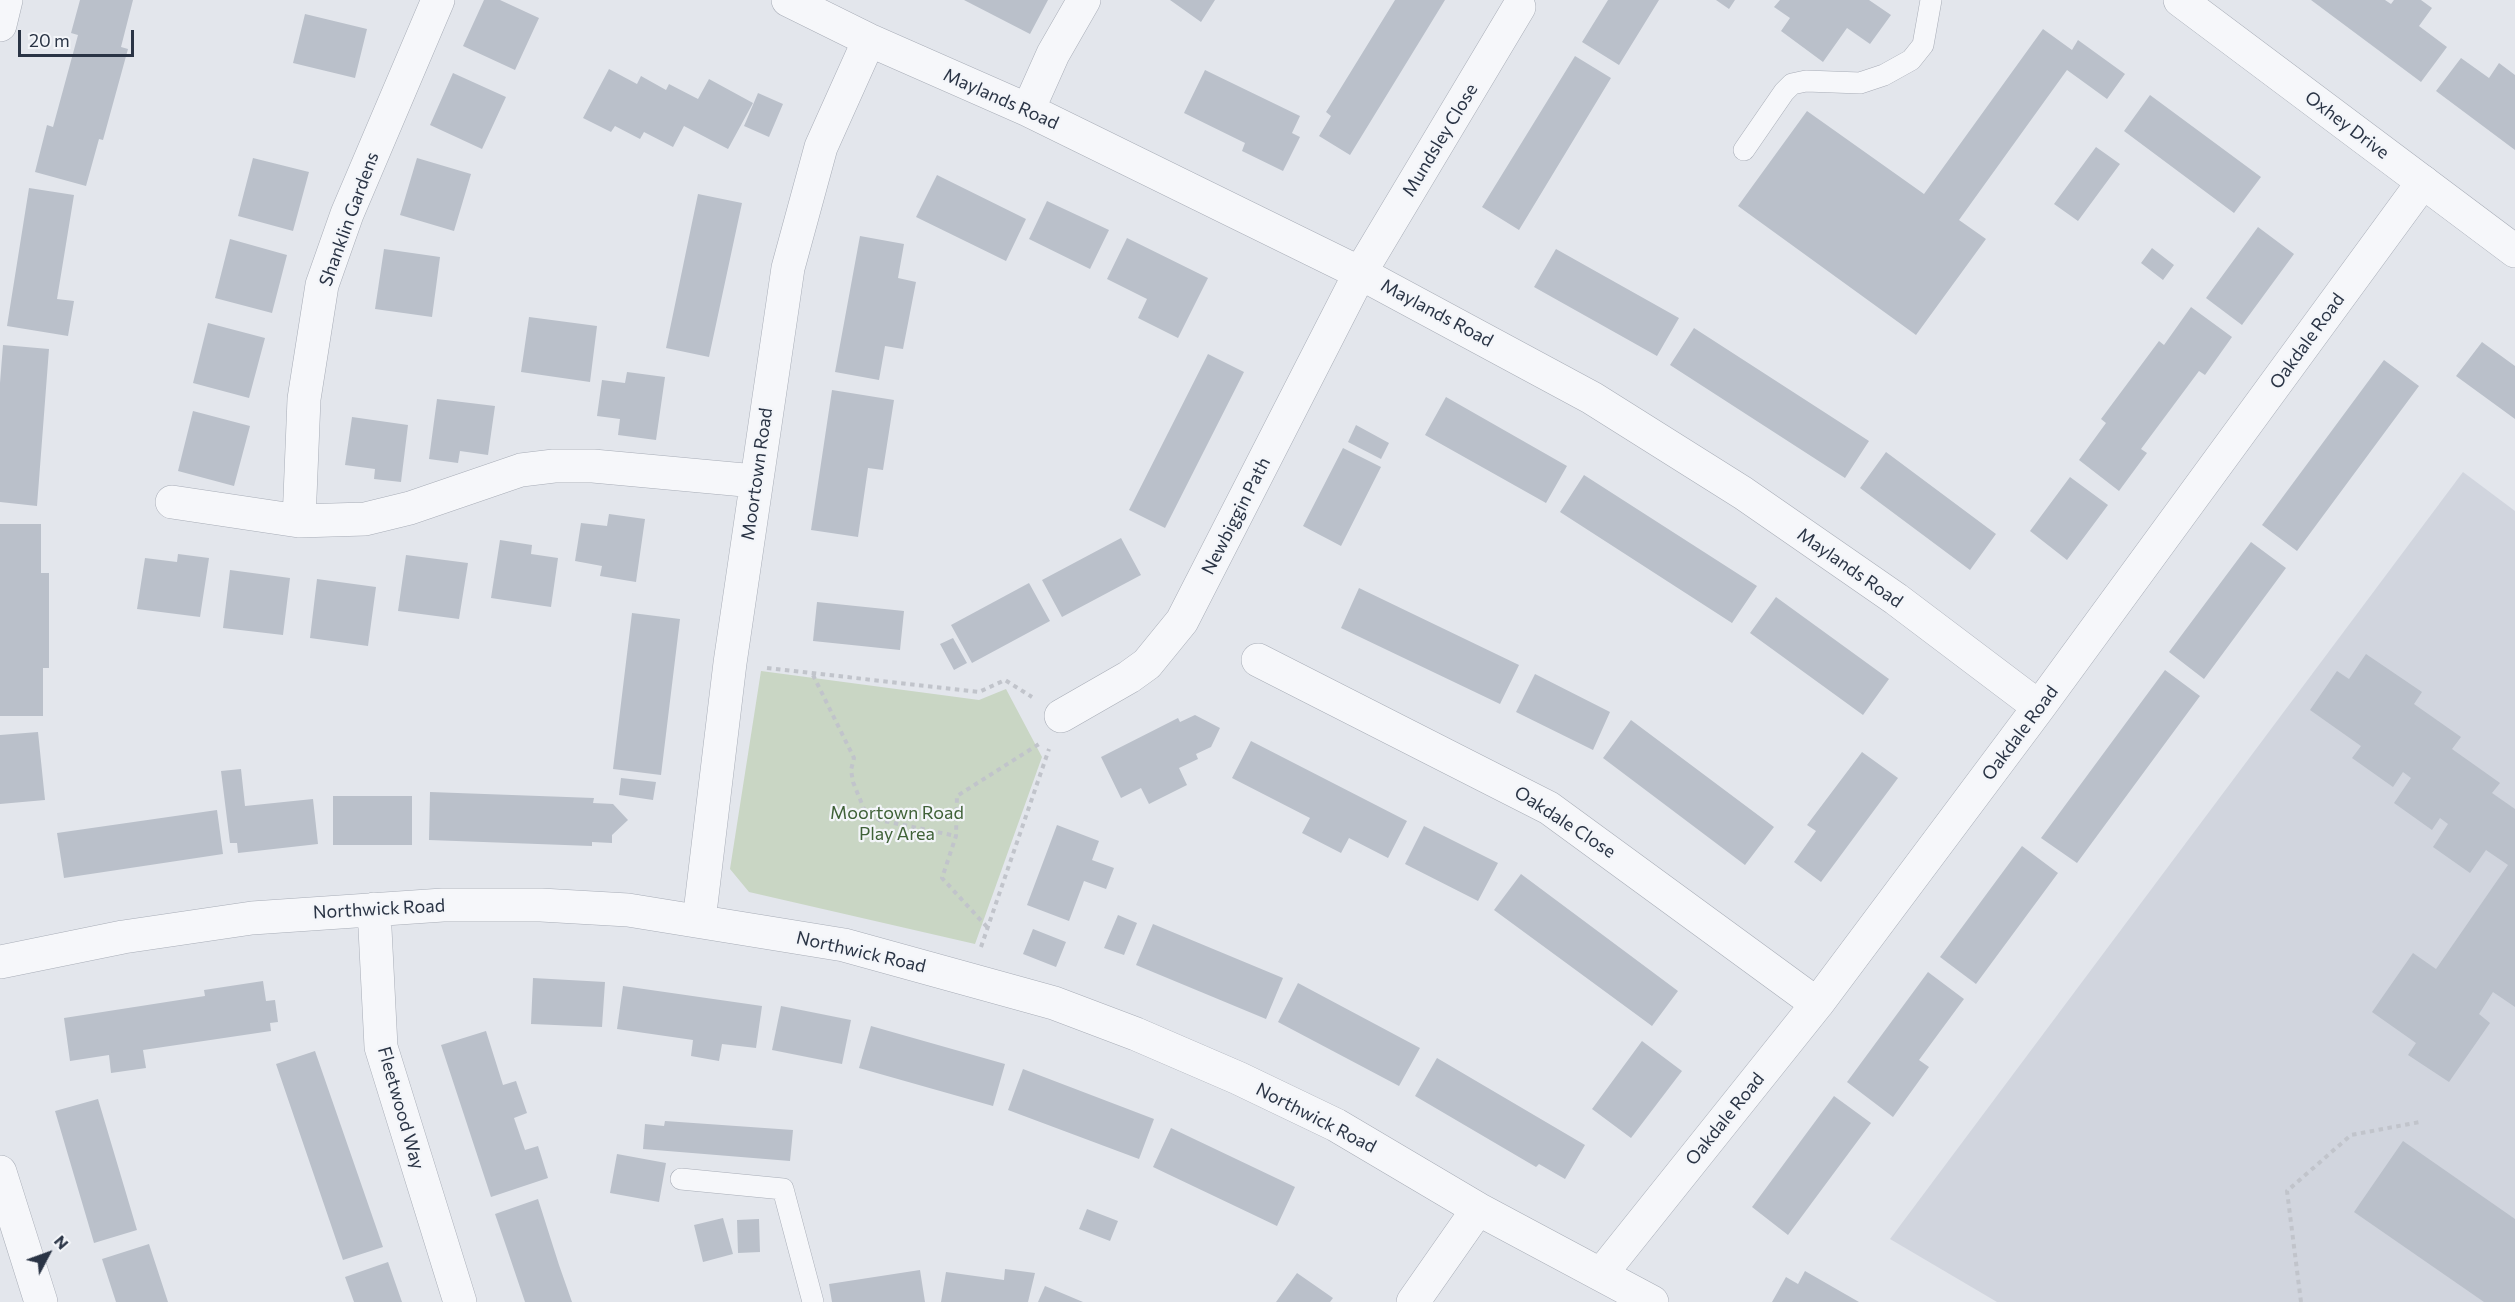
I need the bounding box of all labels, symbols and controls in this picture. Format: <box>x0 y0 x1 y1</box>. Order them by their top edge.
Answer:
scale bar <box>21 18 136 56</box>
text: 20 m <box>29 29 70 51</box>
street label: Maylands Road <box>940 64 1062 134</box>
street label: Mundsley Close <box>1398 80 1482 200</box>
street label: Oxhey Drive <box>2301 86 2393 164</box>
street label: Shanklin Gardens <box>315 149 383 289</box>
street label: Maylands Road <box>1377 274 1497 352</box>
street label: Oakdale Road <box>2265 289 2349 393</box>
street label: Moortown Road <box>737 406 777 542</box>
street label: Newbiggin Path <box>1197 454 1275 578</box>
street label: Maylands Road <box>1793 524 1907 612</box>
street label: Oakdale Road <box>1977 681 2063 785</box>
street label: Oakdale Close <box>1510 781 1620 863</box>
park label: Moortown Road Play Area <box>830 802 964 844</box>
street label: Northwick Road <box>312 895 446 923</box>
street label: Northwick Road <box>794 927 928 977</box>
street label: Fleetwood Way <box>373 1044 429 1172</box>
street label: Oakdale Road <box>1681 1068 1769 1170</box>
street label: Northwick Road <box>1252 1078 1380 1158</box>
north arrow <box>18 1224 78 1284</box>
text: N <box>51 1231 73 1253</box>

